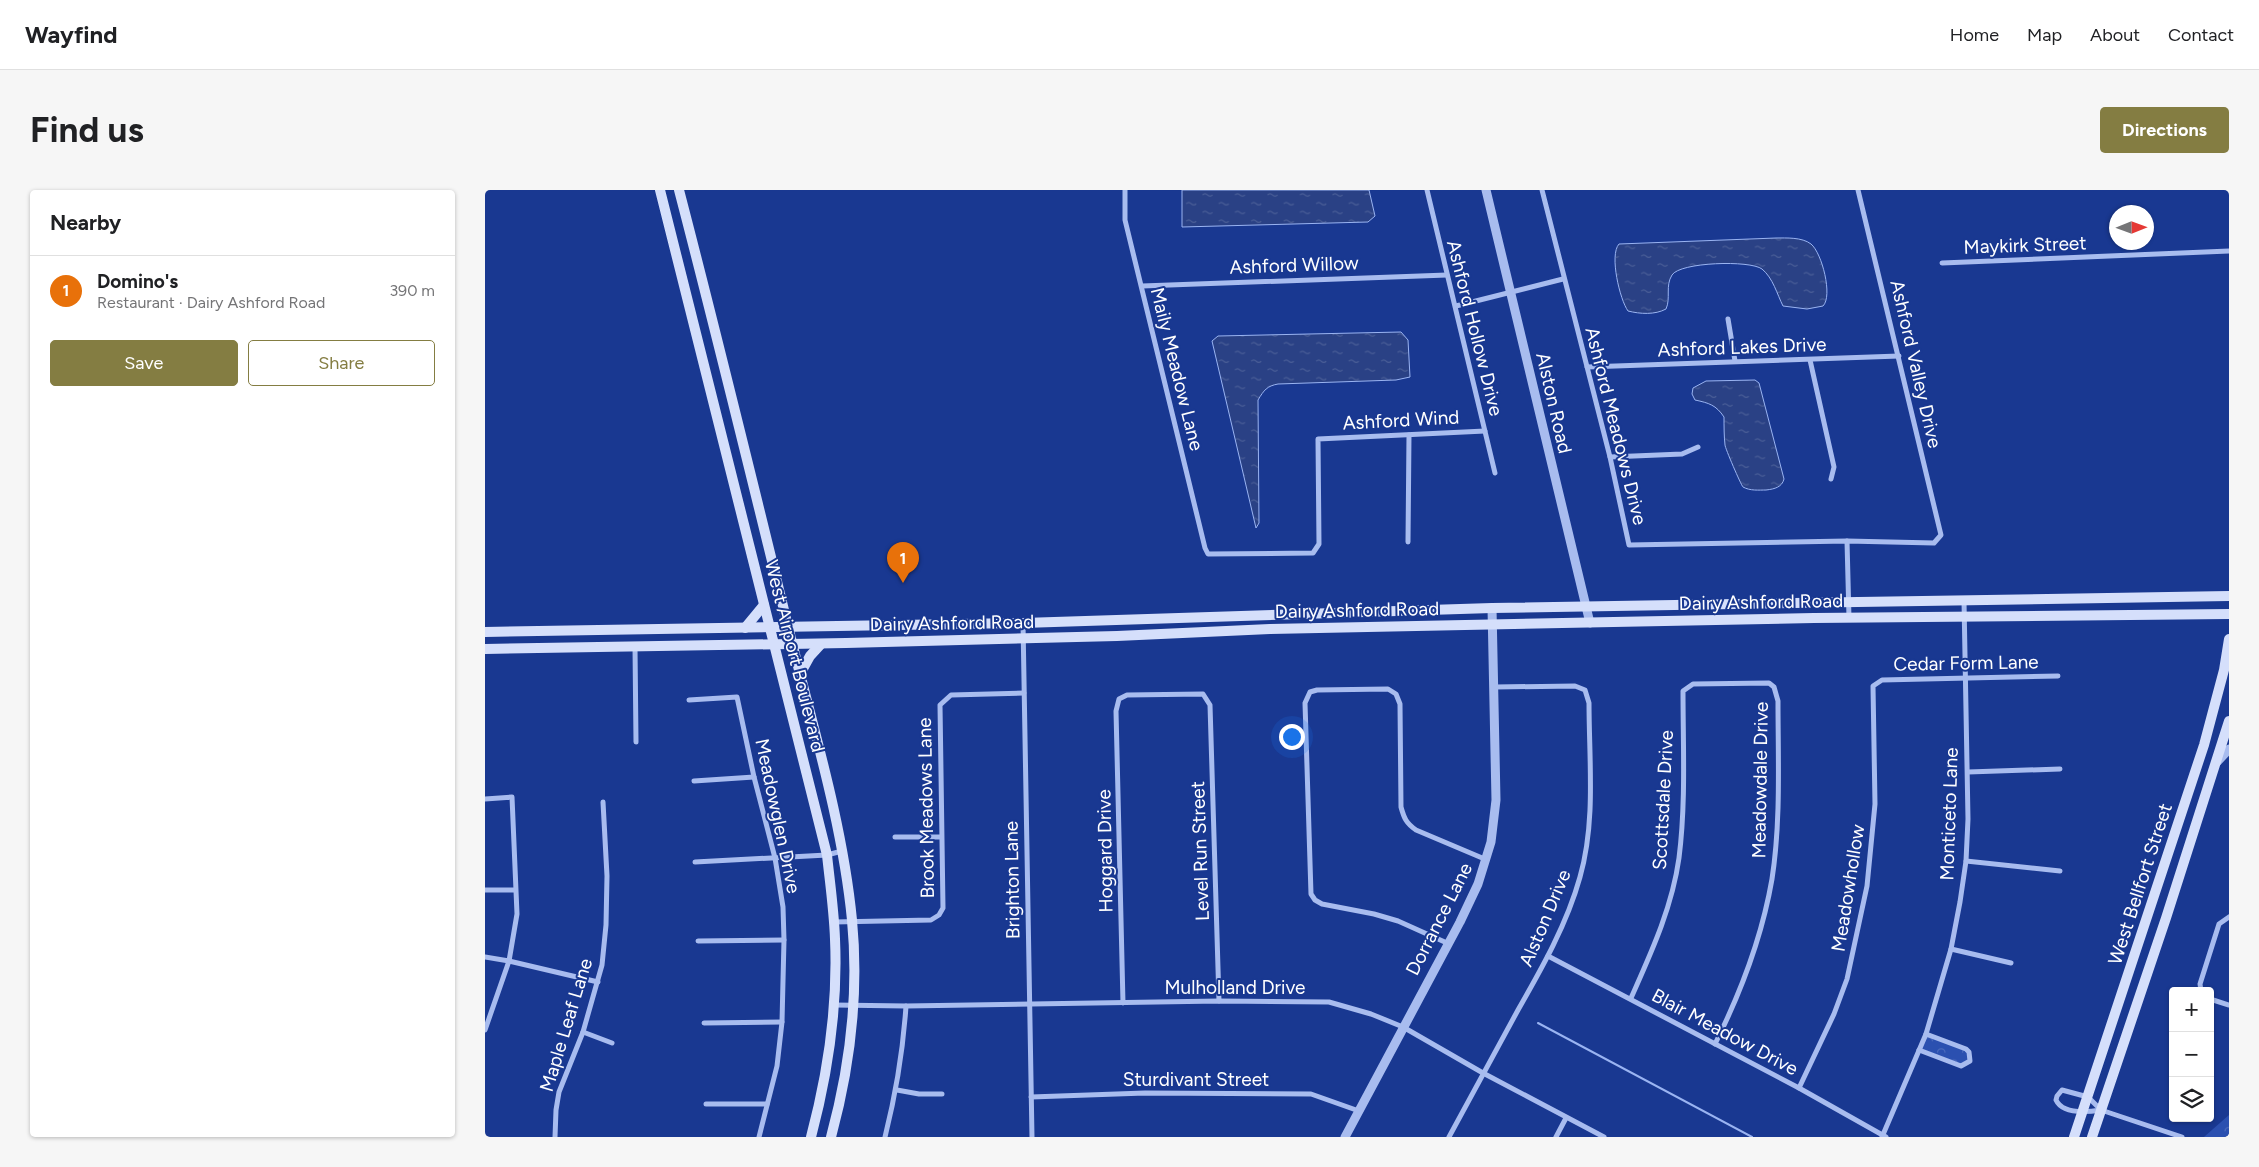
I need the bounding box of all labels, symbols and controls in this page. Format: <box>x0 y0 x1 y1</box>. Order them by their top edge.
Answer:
text: Wayfind <box>25 20 118 49</box>
text: Home <box>1950 24 1999 46</box>
text: Map <box>2027 24 2062 46</box>
text: About <box>2090 24 2140 46</box>
text: Contact <box>2168 24 2234 46</box>
button: Directions <box>2100 107 2229 153</box>
text: Find us <box>30 109 144 151</box>
north arrow <box>2109 205 2154 250</box>
text: Nearby <box>50 210 121 235</box>
street label: Maykirk Street <box>1963 231 2087 259</box>
street label: Ashford Hollow Drive <box>1442 238 1508 418</box>
street label: Ashford Willow <box>1229 251 1359 279</box>
text: Domino's <box>97 270 178 293</box>
street label: Ashford Valley Drive <box>1885 278 1947 450</box>
text: 1 <box>63 281 69 300</box>
text: 390 m <box>389 281 435 300</box>
street label: Maily Meadow Lane <box>1146 285 1208 453</box>
text: Restaurant · Dairy Ashford Road <box>97 293 325 312</box>
street label: Ashford Meadows Drive <box>1580 325 1652 527</box>
street label: Ashford Lakes Drive <box>1657 333 1827 361</box>
button: Save <box>50 340 238 386</box>
button: Share <box>248 340 435 386</box>
street label: Alston Road <box>1531 350 1577 456</box>
street label: Ashford Wind <box>1342 405 1460 435</box>
pin: 1 <box>887 542 919 583</box>
street label: West Airport Boulevard <box>760 558 830 754</box>
street label: Dairy Ashford Road <box>1679 589 1843 615</box>
street label: Dairy Ashford Road <box>1275 597 1439 623</box>
street label: Dairy Ashford Road <box>870 610 1034 636</box>
street label: Cedar Form Lane <box>1893 650 2039 676</box>
street label: Meadowdale Drive <box>1747 701 1773 859</box>
street label: Brook Meadows Lane <box>913 717 939 899</box>
your location <box>1279 724 1305 750</box>
street label: Scottsdale Drive <box>1648 729 1678 871</box>
street label: Meadowglen Drive <box>750 737 806 895</box>
street label: Monticeto Lane <box>1935 747 1963 881</box>
street label: Level Run Street <box>1186 781 1214 921</box>
street label: Hoggard Drive <box>1092 789 1118 913</box>
street label: West Bellfort Street <box>2103 800 2177 968</box>
street label: Brighton Lane <box>999 821 1025 939</box>
street label: Meadowhollow <box>1827 823 1869 953</box>
street label: Dorrance Lane <box>1401 859 1477 979</box>
street label: Alston Drive <box>1514 866 1576 970</box>
street label: Maple Leaf Lane <box>535 955 597 1095</box>
street label: Mulholland Drive <box>1165 976 1305 999</box>
street label: Blair Meadow Drive <box>1648 984 1802 1080</box>
map controls <box>2169 987 2214 1122</box>
button: + <box>2169 987 2214 1032</box>
button: − <box>2169 1032 2214 1077</box>
street label: Sturdivant Street <box>1123 1068 1269 1091</box>
button: layers <box>2169 1077 2214 1122</box>

